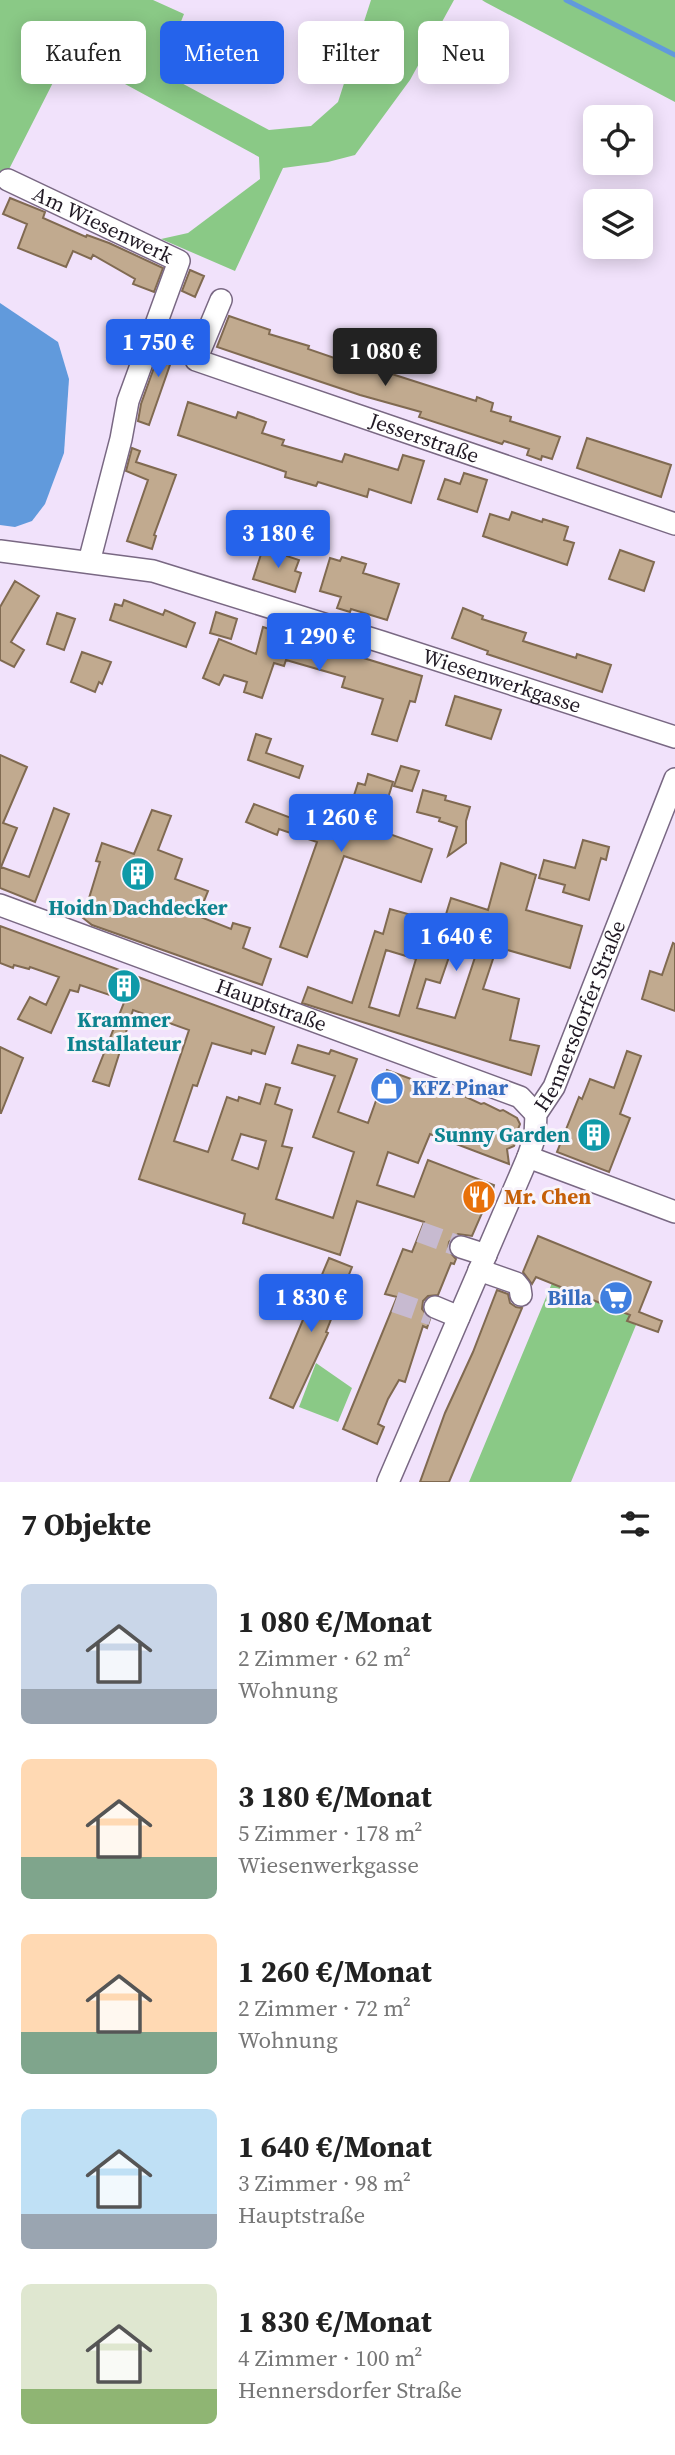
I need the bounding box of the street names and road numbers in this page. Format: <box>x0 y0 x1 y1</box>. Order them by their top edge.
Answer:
street label: Am Wiesenwerk <box>28 179 179 270</box>
street label: Jesserstraße <box>364 405 483 470</box>
street label: Wiesenwerkgasse <box>419 641 585 720</box>
street label: Hennersdorfer Straße <box>527 916 632 1117</box>
street label: Hauptstraße <box>212 971 331 1038</box>

